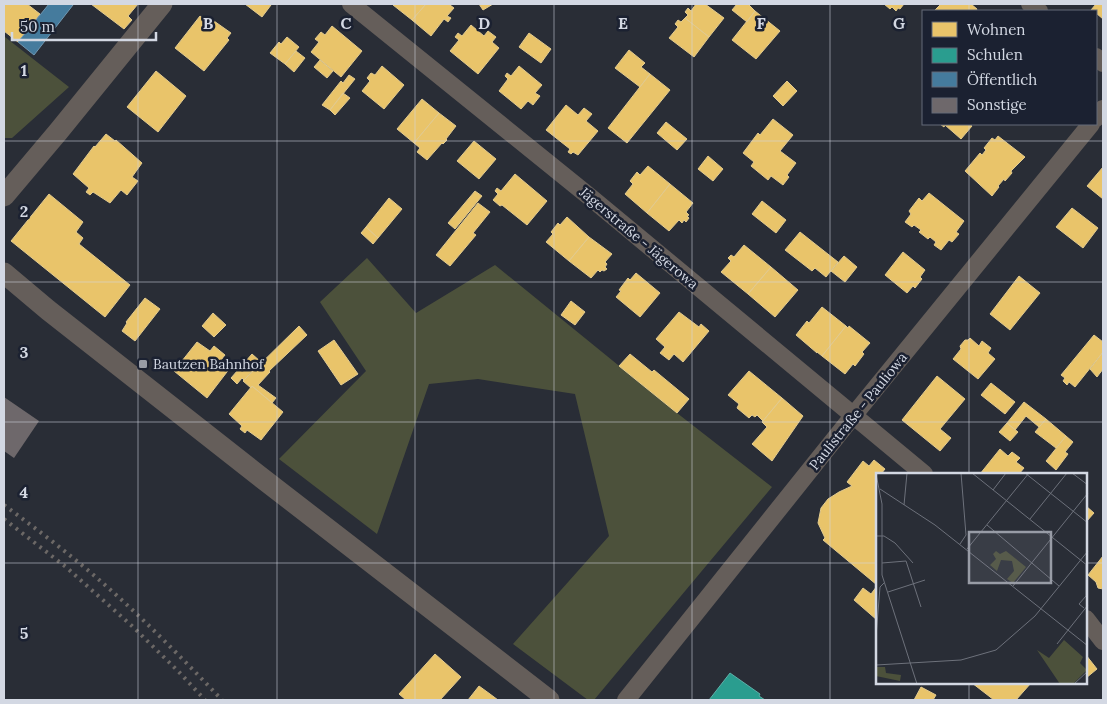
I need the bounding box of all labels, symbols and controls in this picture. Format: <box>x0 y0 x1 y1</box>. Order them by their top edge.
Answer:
scale bar <box>12 10 156 42</box>
legend <box>922 10 1097 125</box>
text: B <box>203 13 214 33</box>
text: C <box>340 13 352 33</box>
text: D <box>478 13 490 33</box>
text: E <box>618 13 628 33</box>
text: F <box>756 13 766 33</box>
text: G <box>893 13 905 33</box>
text: 50 m <box>20 17 55 36</box>
text: Wohnen <box>967 20 1025 39</box>
text: Schulen <box>967 45 1023 64</box>
text: 1 <box>21 60 27 80</box>
text: Öffentlich <box>967 70 1037 89</box>
text: Sonstige <box>967 95 1027 114</box>
street label: Jägerstraße - Jägerowa <box>575 182 702 293</box>
text: 2 <box>20 201 28 221</box>
text: 3 <box>20 342 29 362</box>
street label: Paulistraße - Pauliowa <box>805 349 911 473</box>
place label: Bautzen Bahnhof <box>153 355 265 373</box>
marker: Bautzen Bahnhof <box>137 358 149 370</box>
inset map <box>876 473 1087 684</box>
text: 4 <box>20 482 29 502</box>
text: 5 <box>20 623 29 643</box>

